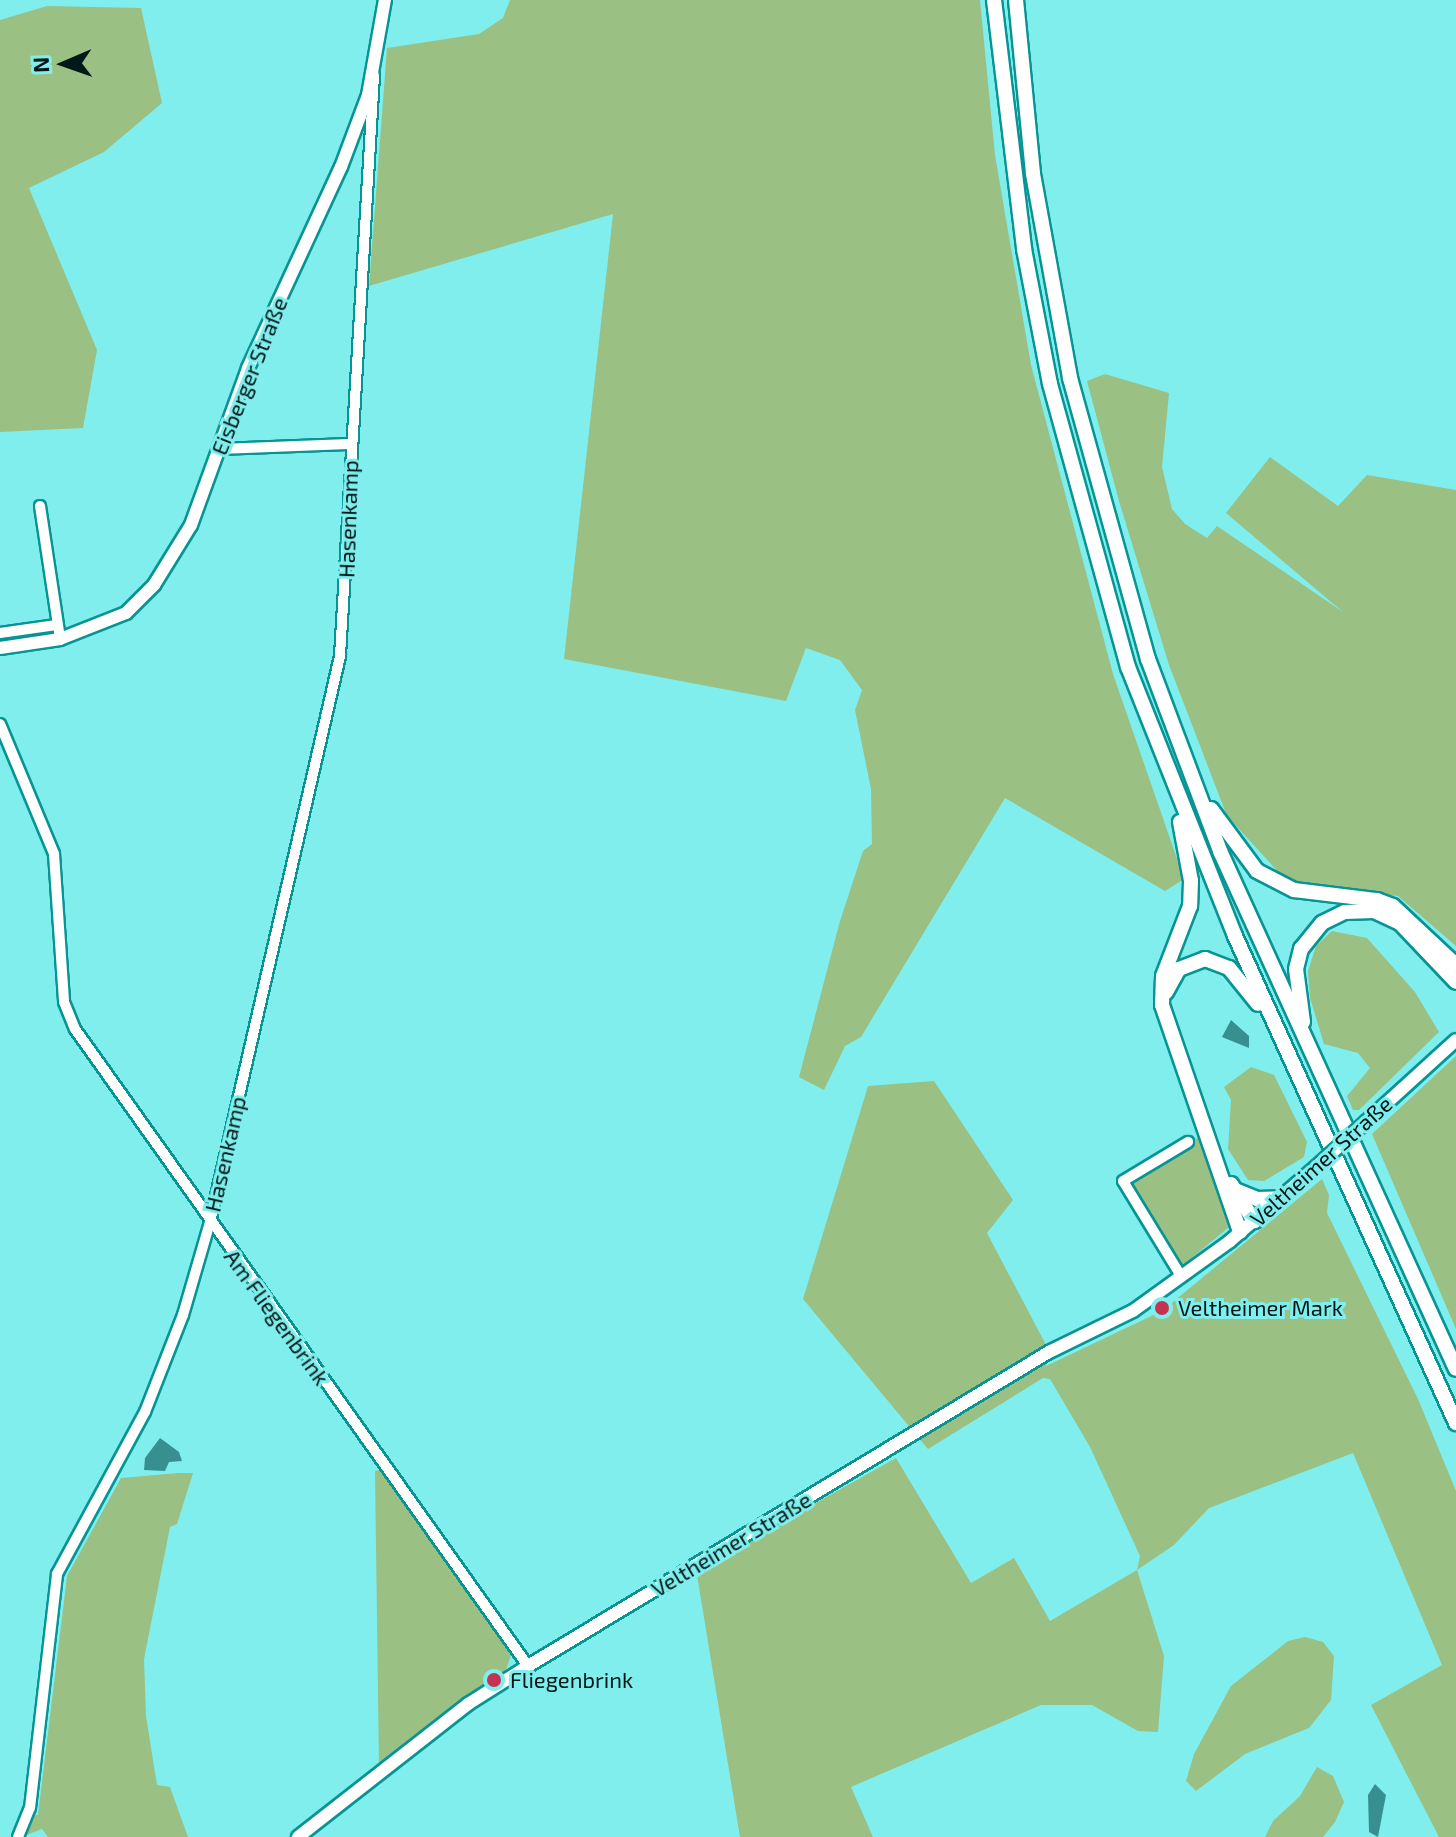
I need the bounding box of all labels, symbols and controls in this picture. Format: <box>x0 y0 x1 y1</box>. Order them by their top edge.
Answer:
north arrow <box>24 24 104 104</box>
text: N <box>27 56 53 73</box>
street label: Eisberger Straße <box>205 293 293 459</box>
street label: Hasenkamp <box>333 460 363 578</box>
street label: Veltheimer Straße <box>1244 1090 1398 1232</box>
street label: Hasenkamp <box>199 1094 251 1214</box>
street label: Am Fliegenbrink <box>219 1244 335 1390</box>
place label: Veltheimer Mark <box>1178 1295 1343 1321</box>
marker: Veltheimer Mark <box>1153 1299 1171 1317</box>
street label: Veltheimer Straße <box>646 1486 816 1602</box>
place label: Fliegenbrink <box>510 1667 633 1693</box>
marker: Fliegenbrink <box>485 1671 503 1689</box>

